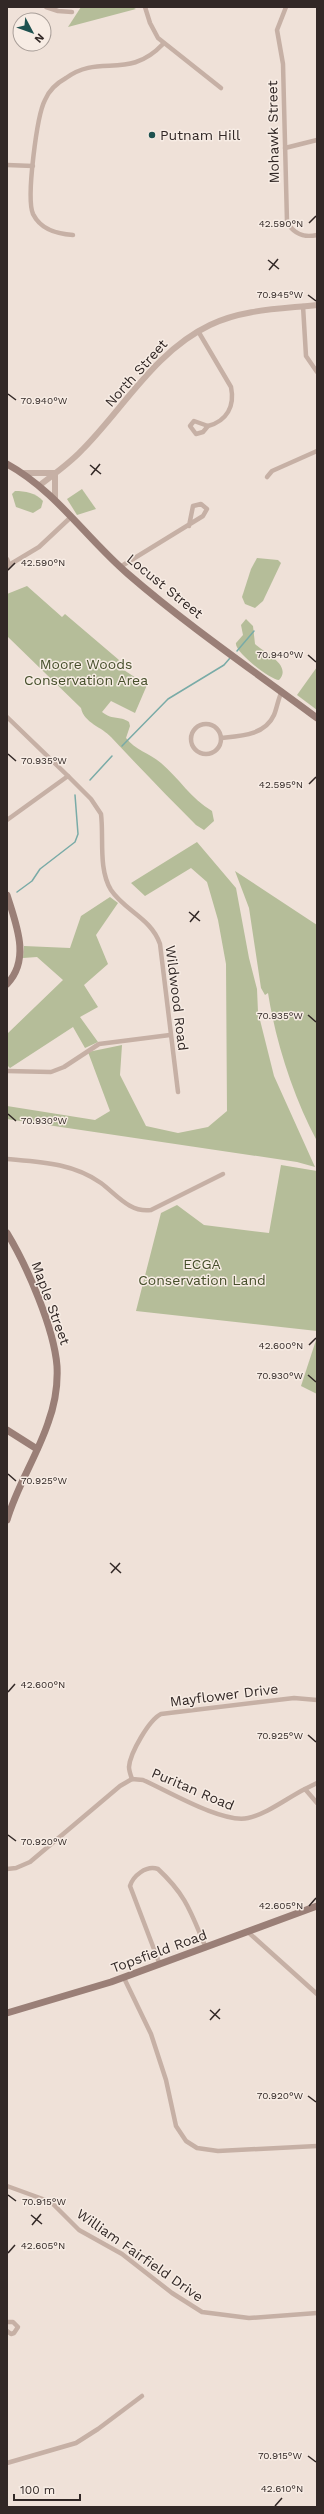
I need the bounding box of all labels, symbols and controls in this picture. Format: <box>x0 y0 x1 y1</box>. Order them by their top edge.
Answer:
north arrow <box>12 12 52 52</box>
text: N <box>32 31 47 46</box>
street label: Mohawk Street <box>264 80 282 184</box>
place label: Putnam Hill <box>160 127 241 143</box>
marker: Putnam Hill <box>147 130 157 140</box>
text: 42.590°N <box>259 218 303 229</box>
text: 70.945°W <box>257 289 304 300</box>
street label: North Street <box>102 336 171 410</box>
text: 70.940°W <box>21 395 68 406</box>
street label: Locust Street <box>124 550 206 622</box>
text: 42.590°N <box>21 557 65 568</box>
text: 70.940°W <box>257 649 304 660</box>
park label: Moore Woods Conservation Area <box>24 656 148 688</box>
text: 70.935°W <box>21 755 67 766</box>
text: 42.595°N <box>259 779 303 790</box>
street label: Wildwood Road <box>163 944 191 1052</box>
text: 70.935°W <box>257 1010 303 1021</box>
text: 70.930°W <box>21 1115 68 1126</box>
park label: ECGA Conservation Land <box>138 1256 266 1288</box>
street label: Maple Street <box>28 1259 74 1347</box>
text: 42.600°N <box>259 1340 303 1351</box>
text: 70.930°W <box>257 1370 304 1381</box>
text: 70.925°W <box>21 1475 67 1486</box>
text: 42.600°N <box>21 1679 65 1690</box>
street label: Mayflower Drive <box>169 1680 279 1710</box>
text: 70.925°W <box>257 1730 303 1741</box>
street label: Puritan Road <box>149 1764 237 1814</box>
text: 70.920°W <box>21 1836 68 1847</box>
text: 42.605°N <box>259 1900 303 1911</box>
street label: Topsfield Road <box>109 1926 209 1976</box>
text: 70.920°W <box>257 2090 304 2101</box>
text: 70.915°W <box>22 2196 66 2207</box>
street label: William Fairfield Drive <box>74 2205 206 2305</box>
text: 42.605°N <box>21 2240 65 2251</box>
text: 70.915°W <box>258 2450 302 2461</box>
scale bar <box>14 2476 80 2502</box>
text: 100 m <box>20 2483 55 2497</box>
text: 42.610°N <box>261 2483 303 2494</box>

